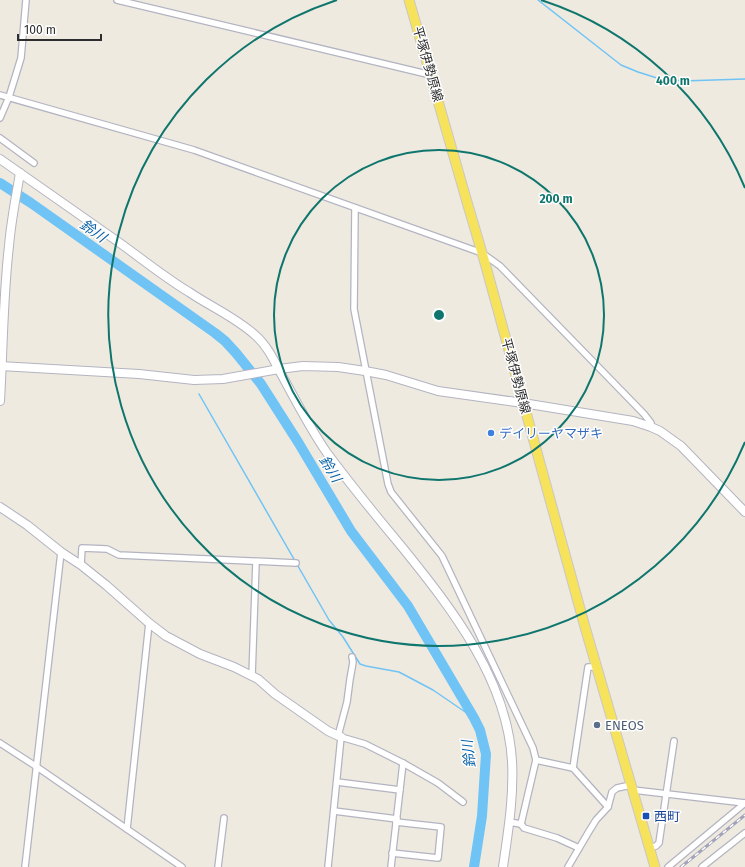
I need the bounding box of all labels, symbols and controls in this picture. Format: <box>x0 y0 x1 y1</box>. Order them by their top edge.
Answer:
scale bar <box>18 16 101 42</box>
text: 100 m <box>24 23 56 37</box>
street label: 平塚伊勢原線 <box>410 24 446 104</box>
text: 400 m <box>656 74 690 88</box>
text: 200 m <box>539 192 573 206</box>
water label: 鈴川 <box>77 216 111 247</box>
centre of rings <box>432 308 446 322</box>
street label: 平塚伊勢原線 <box>499 336 533 416</box>
place label: デイリーヤマザキ <box>499 426 603 441</box>
marker: デイリーヤマザキ <box>486 428 496 438</box>
water label: 鈴川 <box>315 453 346 487</box>
place label: ENEOS <box>605 718 644 733</box>
marker: ENEOS <box>592 720 602 730</box>
water label: 鈴川 <box>459 737 479 769</box>
place label: 西町 <box>654 809 680 824</box>
marker: 西町 <box>641 811 651 821</box>

